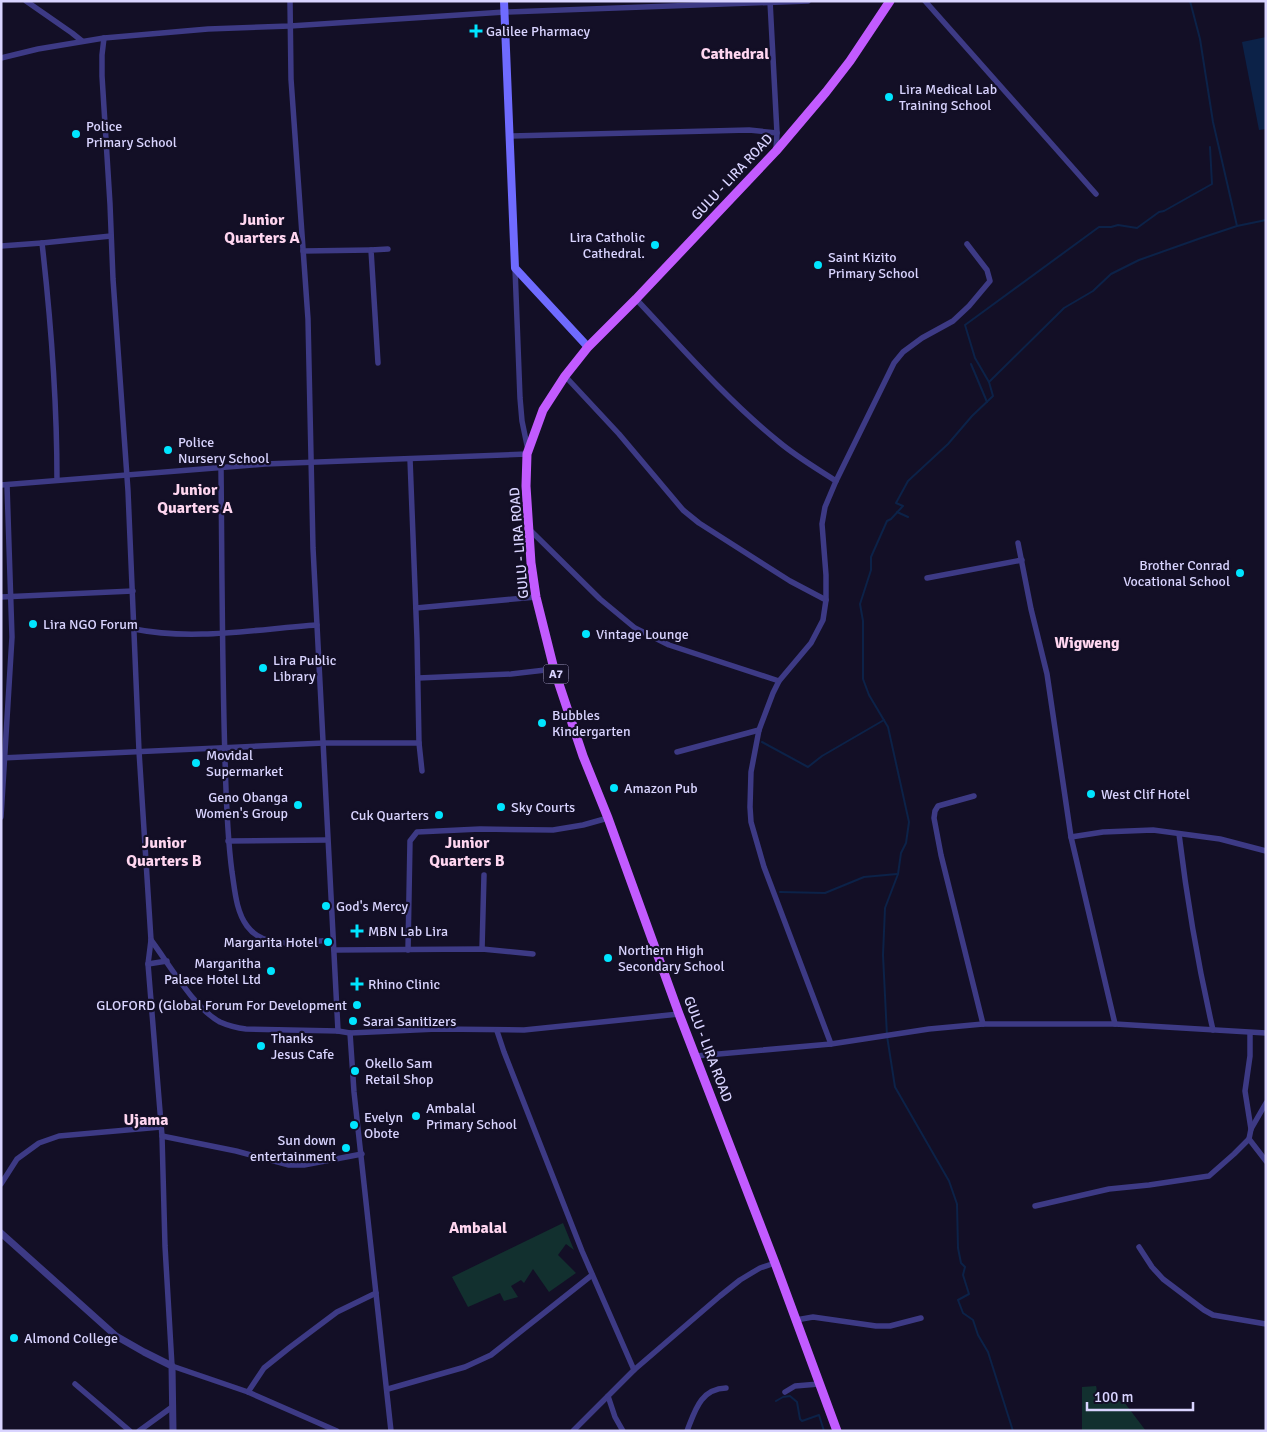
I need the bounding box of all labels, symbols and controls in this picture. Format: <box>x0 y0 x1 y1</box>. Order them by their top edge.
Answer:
place label: Galilee Pharmacy <box>486 23 591 40</box>
marker: Galilee Pharmacy <box>470 25 482 37</box>
district label: Cathedral <box>701 44 769 64</box>
place label: Lira Medical Lab Training School <box>899 81 997 114</box>
marker: Lira Medical Lab Training School <box>883 91 895 103</box>
place label: Police Primary School <box>86 118 177 151</box>
marker: Police Primary School <box>70 128 82 140</box>
street label: GULU - LIRA ROAD <box>688 130 776 224</box>
district label: Junior Quarters A <box>224 210 301 248</box>
place label: Lira Catholic Cathedral. <box>569 229 645 262</box>
marker: Lira Catholic Cathedral. <box>649 239 661 251</box>
place label: Saint Kizito Primary School <box>828 249 919 282</box>
marker: Saint Kizito Primary School <box>812 259 824 271</box>
place label: Police Nursery School <box>178 434 269 467</box>
marker: Police Nursery School <box>162 444 174 456</box>
district label: Junior Quarters A <box>157 480 234 518</box>
street label: GULU - LIRA ROAD <box>506 487 532 599</box>
place label: Brother Conrad Vocational School <box>1123 557 1230 590</box>
marker: Brother Conrad Vocational School <box>1234 567 1246 579</box>
place label: Lira NGO Forum <box>43 616 138 633</box>
marker: Lira NGO Forum <box>27 618 39 630</box>
place label: Vintage Lounge <box>596 626 689 643</box>
marker: Vintage Lounge <box>580 628 592 640</box>
district label: Wigweng <box>1054 633 1120 653</box>
place label: Lira Public Library <box>273 652 337 685</box>
marker: Lira Public Library <box>257 662 269 674</box>
road number: A7 <box>544 664 568 684</box>
place label: Bubbles Kindergarten <box>552 707 631 740</box>
marker: Bubbles Kindergarten <box>536 717 548 729</box>
place label: Movidal Supermarket <box>206 747 283 780</box>
marker: Movidal Supermarket <box>190 757 202 769</box>
place label: Amazon Pub <box>624 780 698 797</box>
marker: Amazon Pub <box>608 782 620 794</box>
place label: West Clif Hotel <box>1101 786 1190 803</box>
marker: West Clif Hotel <box>1085 788 1097 800</box>
place label: Geno Obanga Women's Group <box>195 789 288 822</box>
marker: Geno Obanga Women's Group <box>292 799 304 811</box>
place label: Sky Courts <box>511 799 575 816</box>
marker: Sky Courts <box>495 801 507 813</box>
place label: Cuk Quarters <box>350 807 429 824</box>
marker: Cuk Quarters <box>433 809 445 821</box>
district label: Junior Quarters B <box>126 833 202 871</box>
district label: Junior Quarters B <box>429 833 505 871</box>
place label: God's Mercy <box>336 898 409 915</box>
marker: God's Mercy <box>320 900 332 912</box>
place label: MBN Lab Lira <box>368 923 448 940</box>
marker: MBN Lab Lira <box>350 924 364 938</box>
place label: Margarita Hotel <box>223 934 318 951</box>
marker: Margarita Hotel <box>322 936 334 948</box>
place label: Northern High Secondary School <box>618 942 725 975</box>
marker: Northern High Secondary School <box>602 952 614 964</box>
place label: Margaritha Palace Hotel Ltd <box>164 955 261 988</box>
marker: Margaritha Palace Hotel Ltd <box>265 965 277 977</box>
place label: Rhino Clinic <box>368 976 441 993</box>
marker: Rhino Clinic <box>350 977 364 991</box>
street label: GULU - LIRA ROAD <box>680 994 736 1104</box>
place label: GLOFORD (Global Forum For Development <box>96 997 347 1014</box>
marker: GLOFORD (Global Forum For Development <box>351 999 363 1011</box>
place label: Sarai Sanitizers <box>363 1013 456 1030</box>
marker: Sarai Sanitizers <box>347 1015 359 1027</box>
place label: Thanks Jesus Cafe <box>271 1030 334 1063</box>
marker: Thanks Jesus Cafe <box>255 1040 267 1052</box>
place label: Okello Sam Retail Shop <box>365 1055 433 1088</box>
marker: Okello Sam Retail Shop <box>349 1065 361 1077</box>
place label: Ambalal Primary School <box>426 1100 517 1133</box>
place label: Evelyn Obote <box>364 1109 403 1142</box>
district label: Ujama <box>124 1110 169 1130</box>
marker: Ambalal Primary School <box>410 1110 422 1122</box>
marker: Evelyn Obote <box>348 1119 360 1131</box>
place label: Sun down entertainment <box>250 1132 336 1165</box>
marker: Sun down entertainment <box>340 1142 352 1154</box>
district label: Ambalal <box>449 1218 507 1238</box>
place label: Almond College <box>24 1330 118 1347</box>
marker: Almond College <box>8 1332 20 1344</box>
scale bar <box>1087 1380 1193 1412</box>
text: 100 m <box>1094 1388 1134 1406</box>

